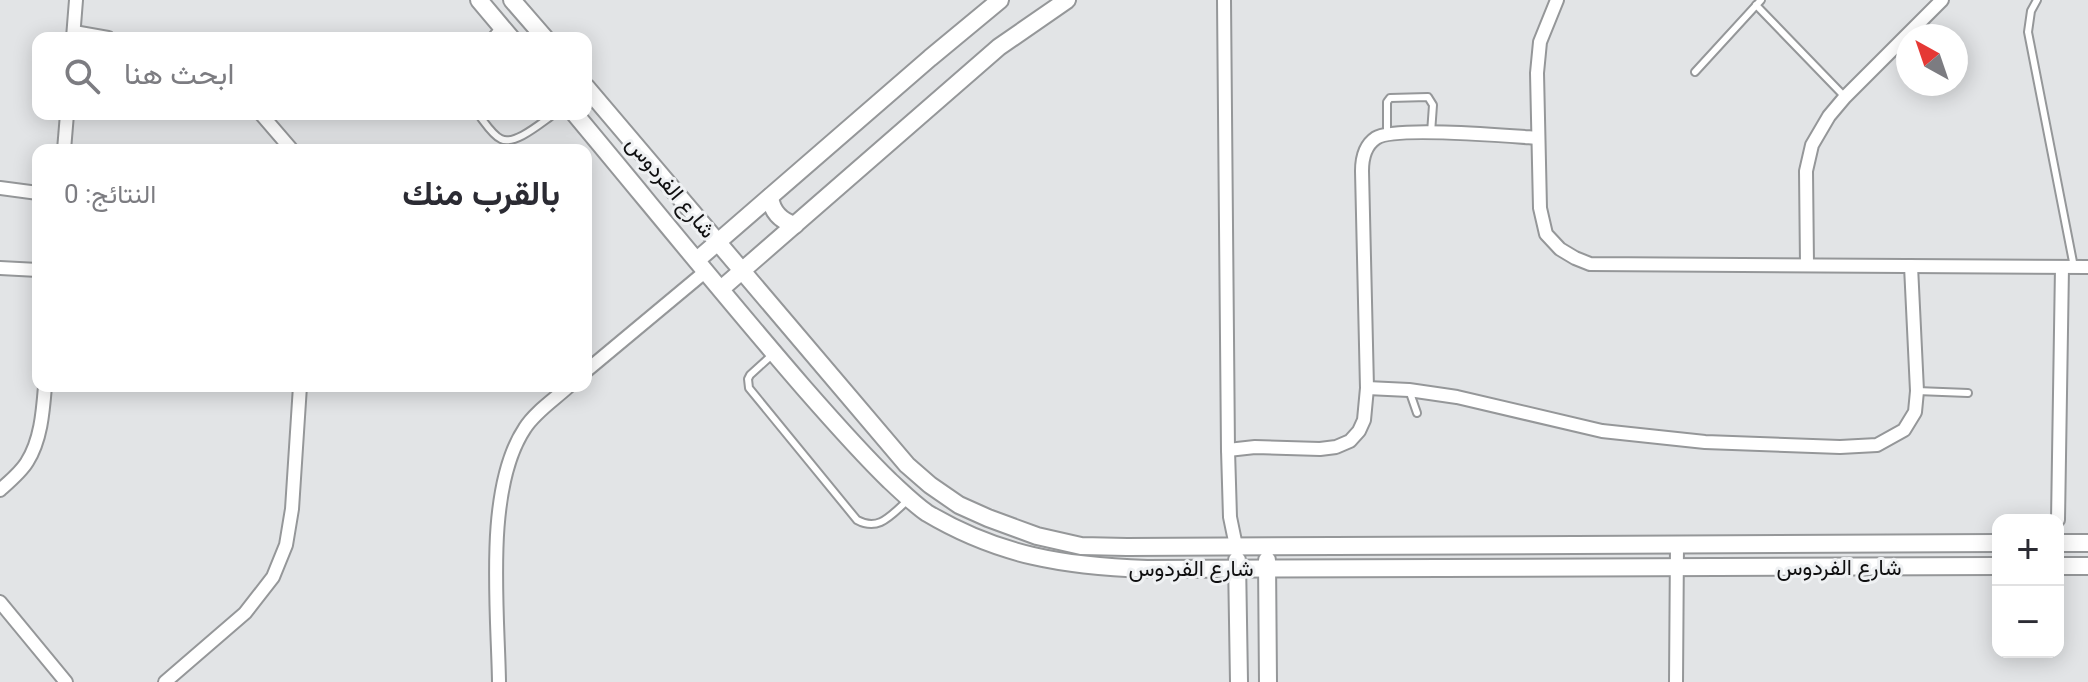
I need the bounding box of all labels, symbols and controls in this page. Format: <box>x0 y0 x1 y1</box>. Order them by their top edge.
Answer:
north arrow <box>1896 24 1968 96</box>
search box <box>32 32 592 120</box>
icon: search <box>60 54 104 98</box>
text: ابحث هنا <box>124 56 234 91</box>
street label: شارع الفردوس <box>620 131 721 244</box>
text: بالقرب منك <box>402 173 560 213</box>
text: النتائج: 0 <box>64 179 156 209</box>
map controls <box>1992 514 2064 658</box>
button: + <box>1992 514 2064 586</box>
street label: شارع الفردوس <box>1776 555 1902 582</box>
street label: شارع الفردوس <box>1128 556 1254 583</box>
button: − <box>1992 586 2064 658</box>

